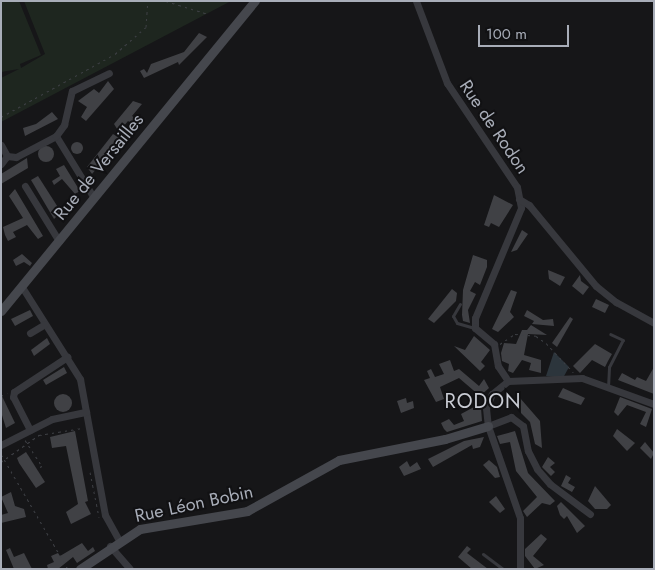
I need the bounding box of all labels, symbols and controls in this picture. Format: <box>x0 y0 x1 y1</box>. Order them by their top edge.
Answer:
scale bar <box>480 15 571 47</box>
text: 100 m <box>486 23 527 45</box>
street label: Rue de Rodon <box>455 76 533 178</box>
street label: Rue de Versailles <box>50 110 148 224</box>
district label: RODON <box>444 389 522 413</box>
street label: Rue Léon Bobin <box>133 481 255 527</box>

